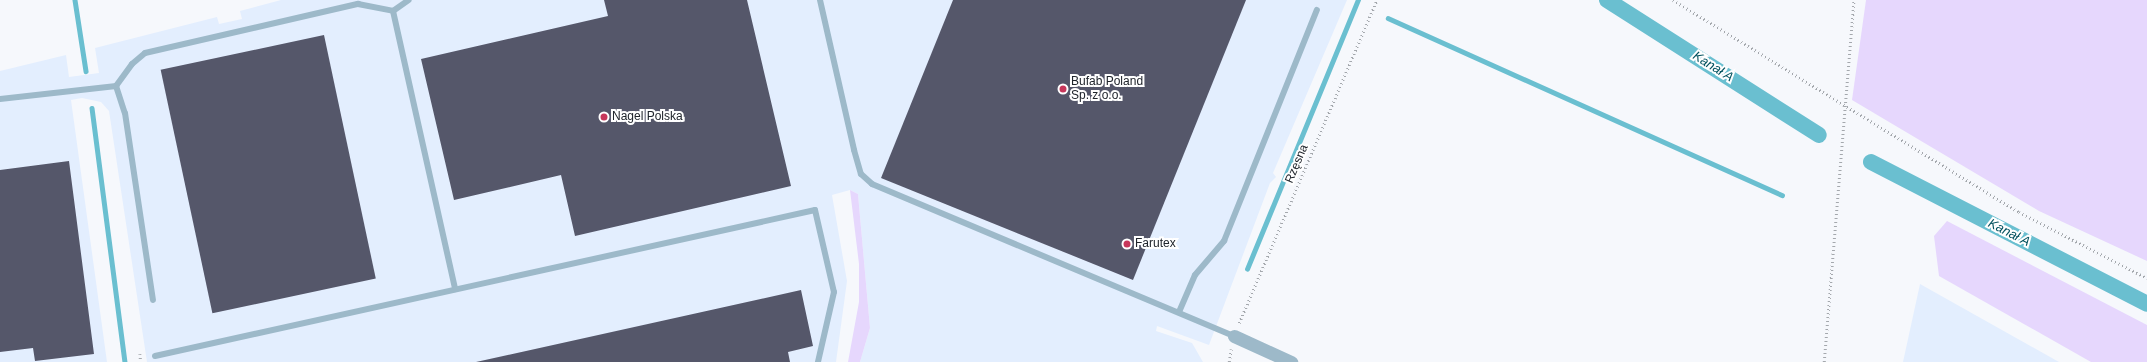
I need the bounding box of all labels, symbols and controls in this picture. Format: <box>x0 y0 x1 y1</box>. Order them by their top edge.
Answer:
water label: Kanał A <box>1690 48 1736 86</box>
place label: Bufab Poland Sp. z o.o. <box>1071 75 1143 103</box>
marker: Bufab Poland Sp. z o.o. <box>1058 84 1068 94</box>
place label: Nagel Polska <box>612 110 683 124</box>
marker: Nagel Polska <box>599 112 609 122</box>
street label: Rzęsna <box>1282 142 1312 186</box>
water label: Kanał A <box>1985 216 2033 250</box>
place label: Farutex <box>1135 237 1176 251</box>
marker: Farutex <box>1122 239 1132 249</box>

